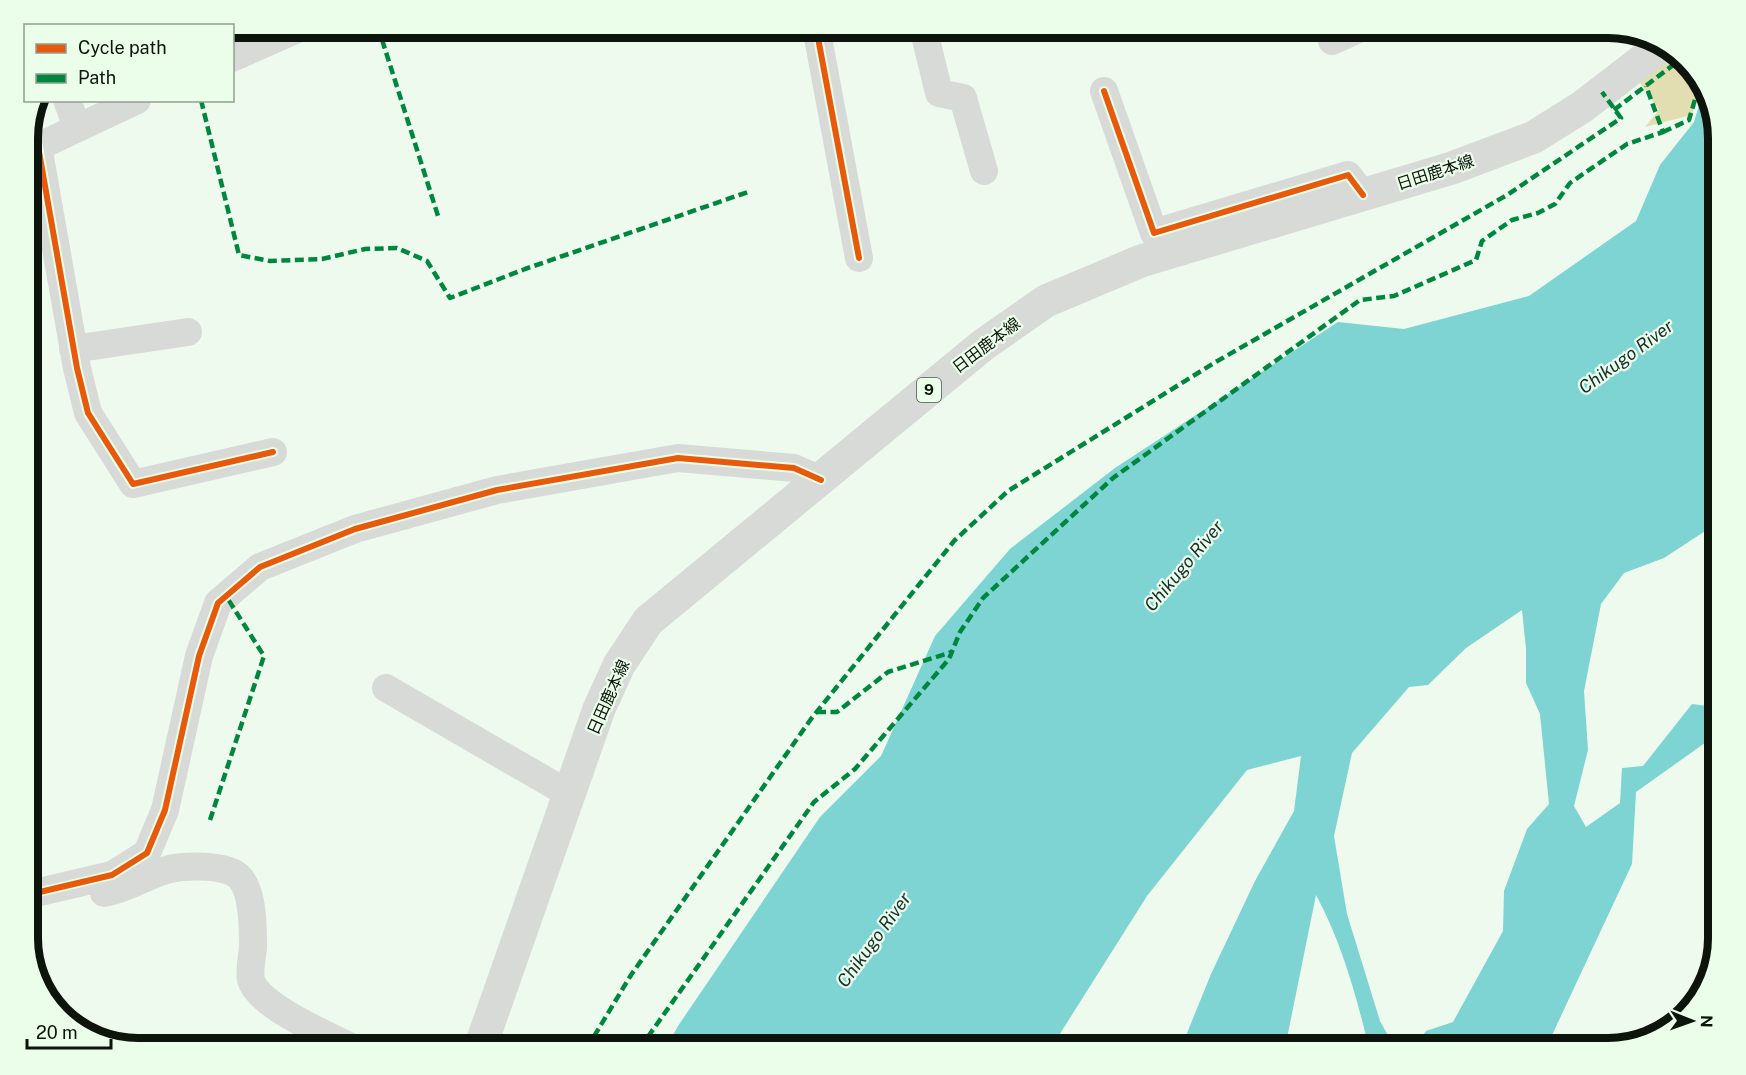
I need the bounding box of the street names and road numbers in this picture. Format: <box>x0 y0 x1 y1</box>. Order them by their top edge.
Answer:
street label: 日田鹿本線 <box>1394 151 1476 194</box>
street label: 日田鹿本線 <box>949 314 1024 377</box>
road number: 9 <box>917 378 941 402</box>
street label: 日田鹿本線 <box>584 657 633 738</box>

